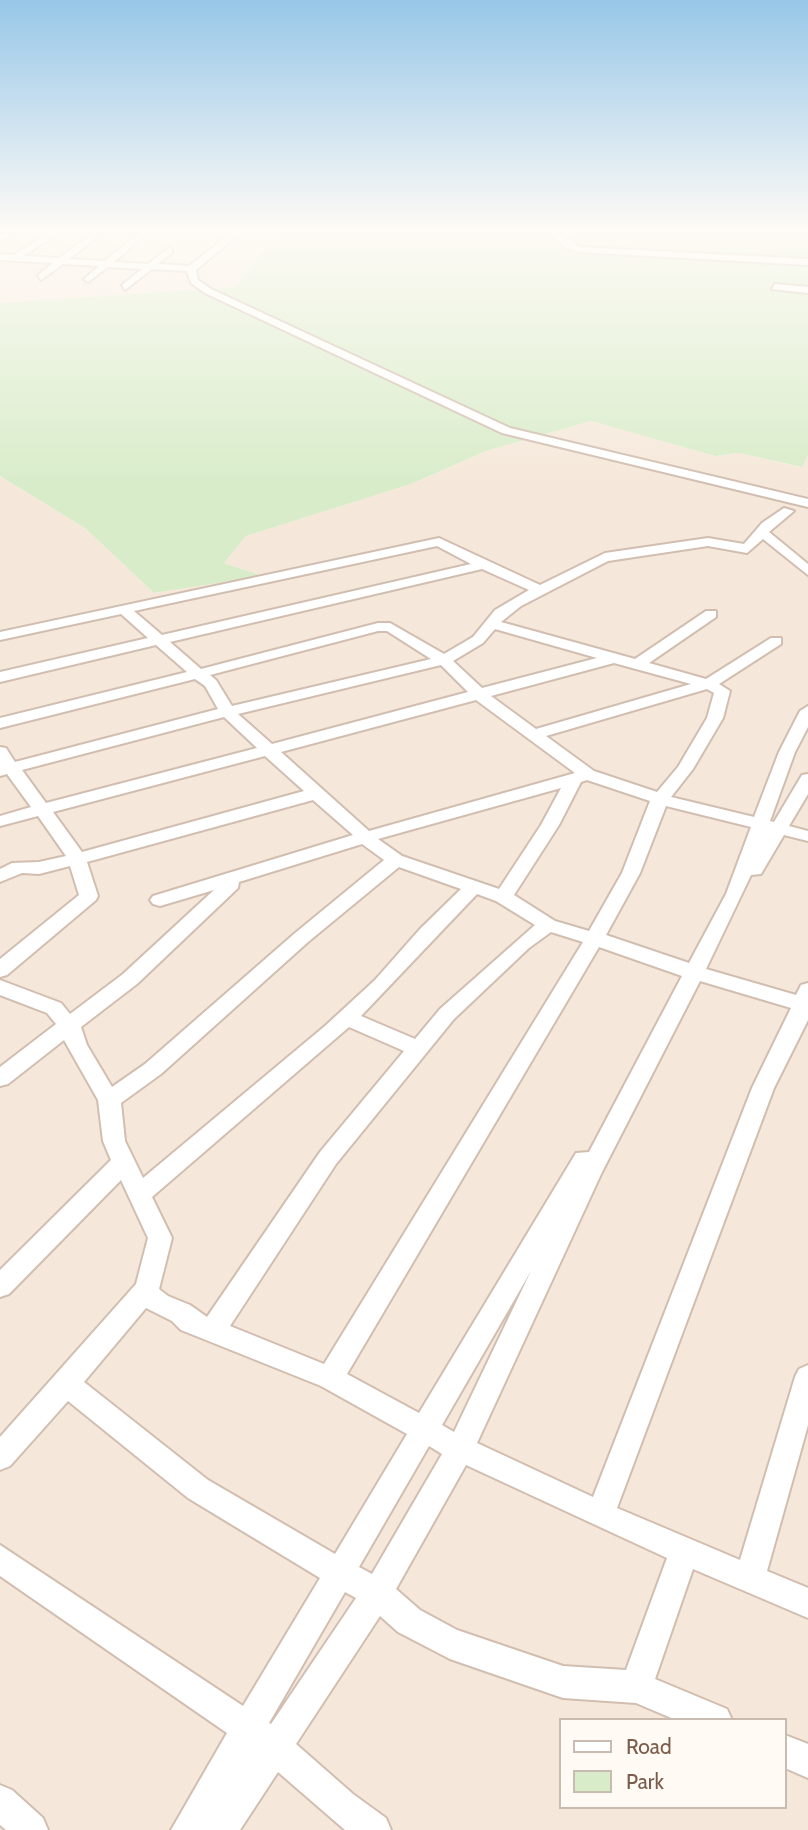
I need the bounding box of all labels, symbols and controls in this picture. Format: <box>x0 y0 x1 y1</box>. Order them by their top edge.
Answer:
legend <box>560 1718 787 1809</box>
text: Road <box>626 1734 672 1759</box>
text: Park <box>626 1769 664 1794</box>

